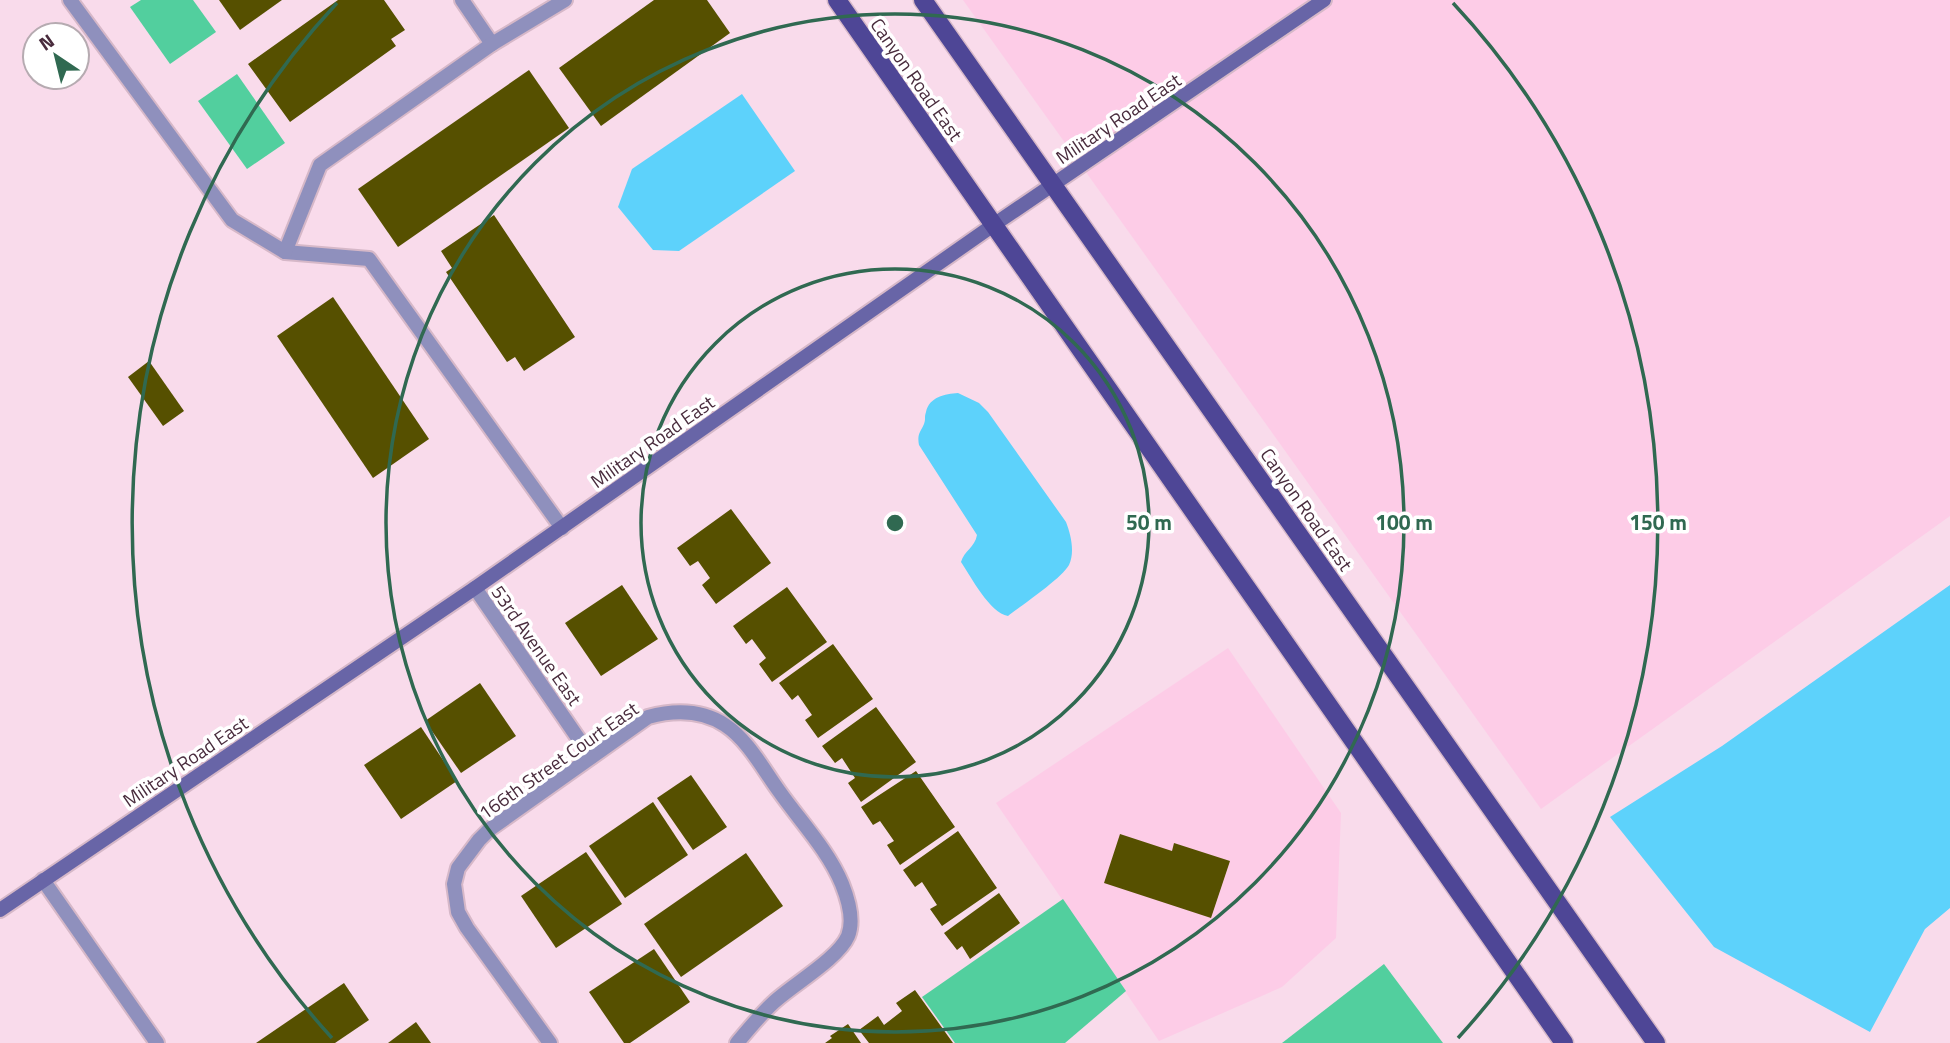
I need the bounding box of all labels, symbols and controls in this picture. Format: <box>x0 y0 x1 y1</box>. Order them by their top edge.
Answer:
street label: Canyon Road East <box>864 12 970 147</box>
north arrow <box>21 21 91 91</box>
text: N <box>32 26 60 57</box>
street label: Military Road East <box>1050 65 1187 171</box>
street label: Military Road East <box>584 387 720 495</box>
street label: Canyon Road East <box>1254 442 1360 577</box>
text: 50 m <box>1126 506 1172 538</box>
text: 100 m <box>1375 506 1433 538</box>
text: 150 m <box>1629 506 1687 538</box>
centre of rings <box>883 511 907 535</box>
street label: 53rd Avenue East <box>485 579 589 711</box>
street label: 166th Street Court East <box>472 694 644 826</box>
street label: Military Road East <box>117 708 254 814</box>

